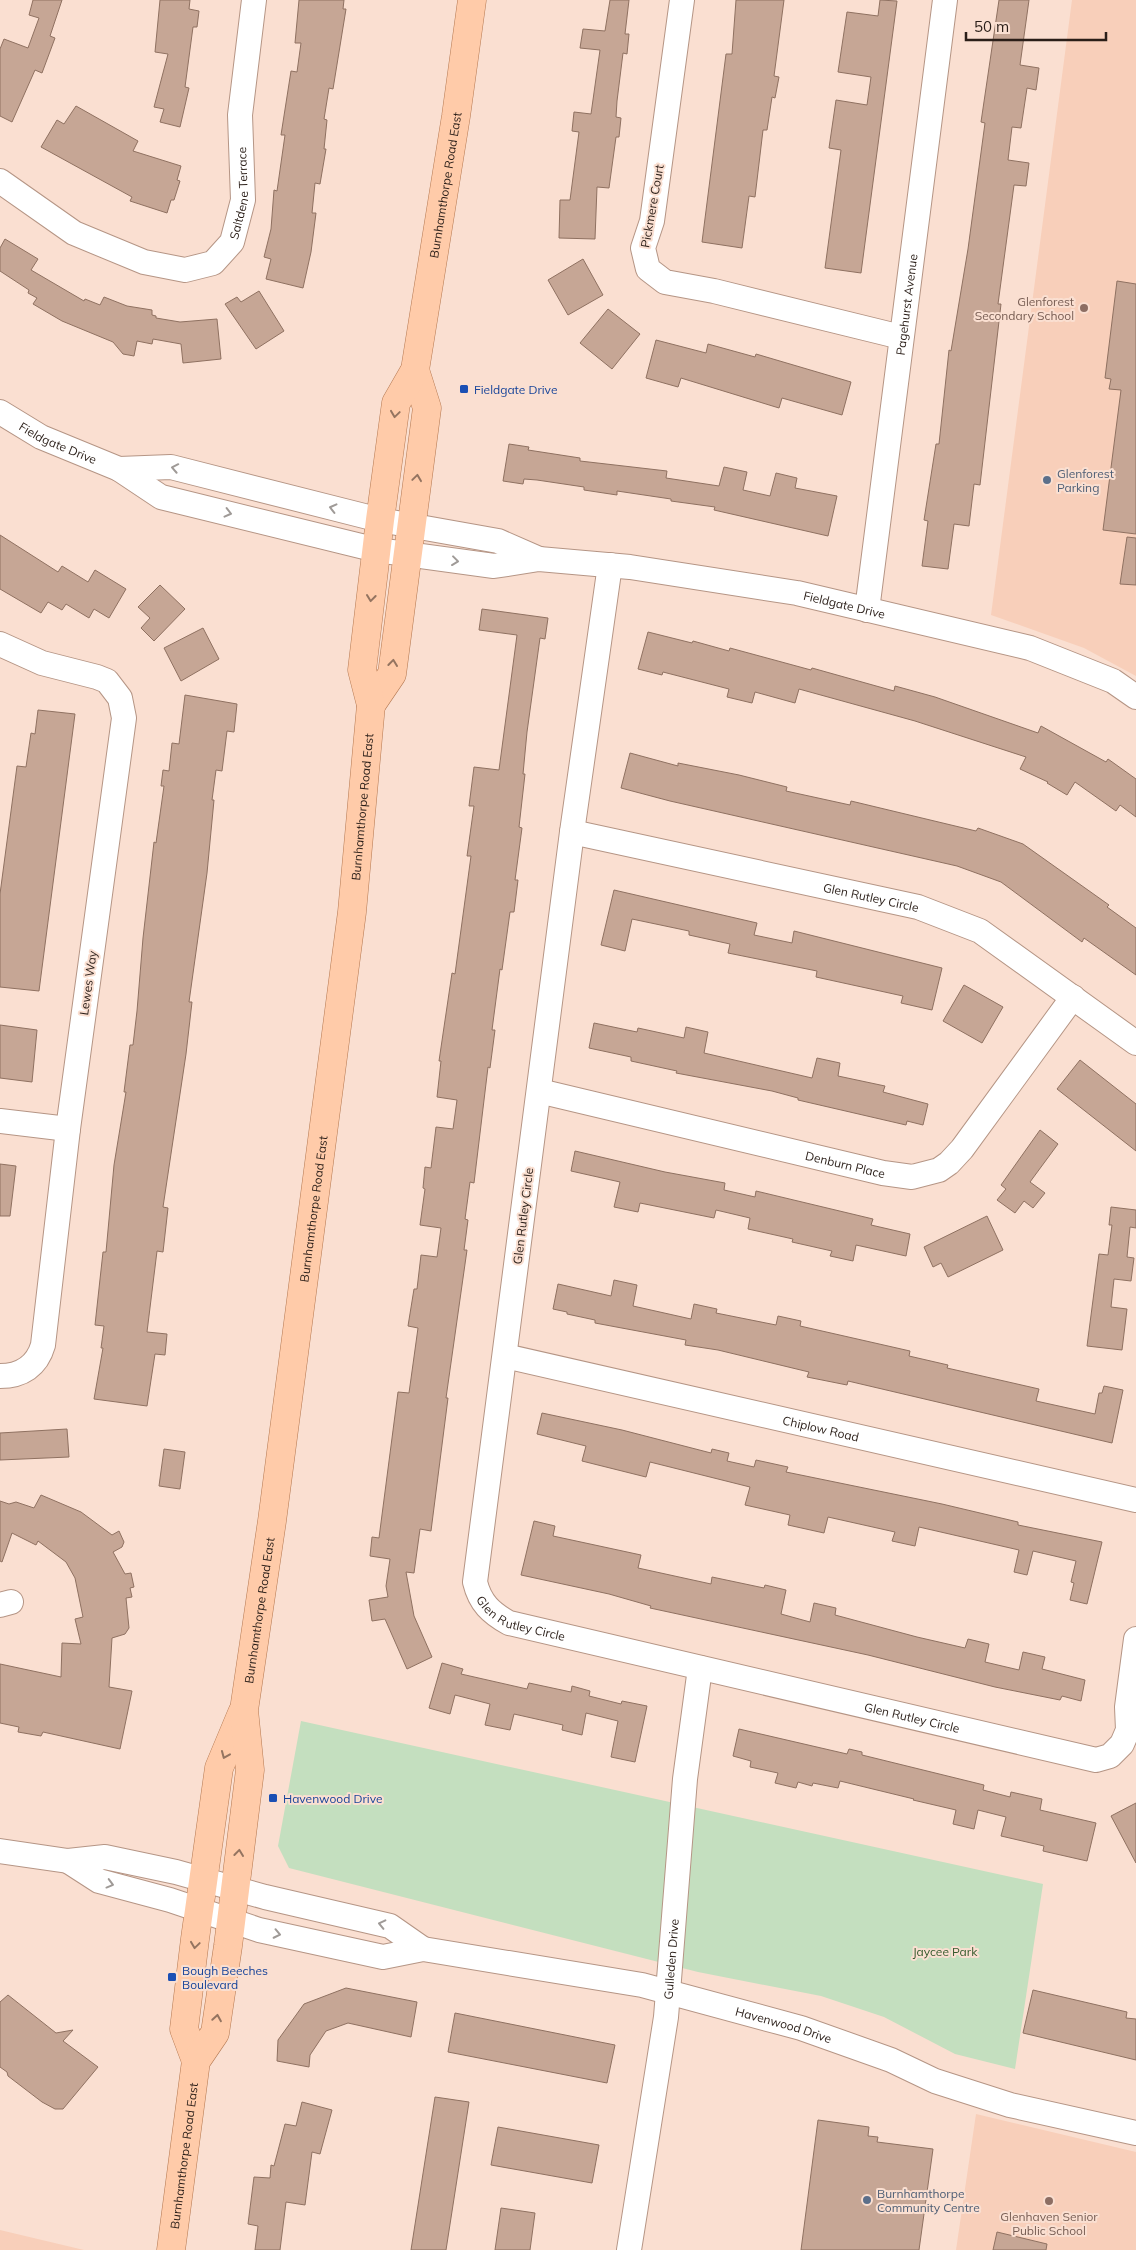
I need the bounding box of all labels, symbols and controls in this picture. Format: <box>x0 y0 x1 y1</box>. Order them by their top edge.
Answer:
scale bar <box>966 10 1106 42</box>
text: 50 m <box>974 17 1009 36</box>
street label: Burnhamthorpe Road East <box>426 111 464 259</box>
street label: Saltdene Terrace <box>226 147 251 241</box>
street label: Pickmere Court <box>637 163 667 249</box>
street label: Pagehurst Avenue <box>892 253 920 356</box>
place label: Glenforest Secondary School <box>975 294 1074 323</box>
marker: Glenforest Secondary School <box>1078 302 1090 314</box>
place label: Fieldgate Drive <box>474 382 557 397</box>
marker: Fieldgate Drive <box>458 383 470 395</box>
one-way arrow <box>390 410 401 418</box>
street label: Fieldgate Drive <box>17 418 99 467</box>
one-way arrow <box>171 464 180 474</box>
place label: Glenforest Parking <box>1057 466 1114 495</box>
one-way arrow <box>412 473 422 482</box>
marker: Glenforest Parking <box>1041 474 1053 486</box>
one-way arrow <box>328 503 337 514</box>
one-way arrow <box>223 507 232 518</box>
one-way arrow <box>452 555 460 566</box>
street label: Fieldgate Drive <box>802 587 887 621</box>
one-way arrow <box>366 595 377 603</box>
one-way arrow <box>387 658 398 666</box>
street label: Burnhamthorpe Road East <box>347 733 376 881</box>
street label: Glen Rutley Circle <box>822 879 920 914</box>
street label: Lewes Way <box>76 949 100 1016</box>
street label: Burnhamthorpe Road East <box>296 1135 330 1283</box>
street label: Denburn Place <box>804 1147 887 1181</box>
street label: Glen Rutley Circle <box>510 1167 536 1265</box>
street label: Chiplow Road <box>781 1412 861 1444</box>
street label: Burnhamthorpe Road East <box>241 1536 277 1684</box>
street label: Glen Rutley Circle <box>474 1593 567 1643</box>
street label: Glen Rutley Circle <box>863 1699 961 1735</box>
one-way arrow <box>221 1750 231 1758</box>
place label: Havenwood Drive <box>283 1791 382 1806</box>
marker: Havenwood Drive <box>267 1792 279 1804</box>
one-way arrow <box>233 1849 244 1857</box>
one-way arrow <box>106 1878 115 1889</box>
street label: Gulleden Drive <box>660 1918 681 2000</box>
one-way arrow <box>377 1919 386 1930</box>
one-way arrow <box>273 1928 282 1939</box>
one-way arrow <box>190 1942 201 1950</box>
park label: Jaycee Park <box>913 1944 978 1959</box>
place label: Bough Beeches Boulevard <box>182 1963 268 1992</box>
marker: Bough Beeches Boulevard <box>166 1971 178 1983</box>
street label: Havenwood Drive <box>734 2003 834 2046</box>
one-way arrow <box>211 2014 221 2022</box>
street label: Burnhamthorpe Road East <box>166 2082 201 2230</box>
place label: Burnhamthorpe Community Centre <box>877 2186 980 2215</box>
marker: Burnhamthorpe Community Centre <box>861 2194 873 2206</box>
marker: Glenhaven Senior Public School <box>1043 2195 1055 2207</box>
place label: Glenhaven Senior Public School <box>1000 2209 1098 2238</box>

